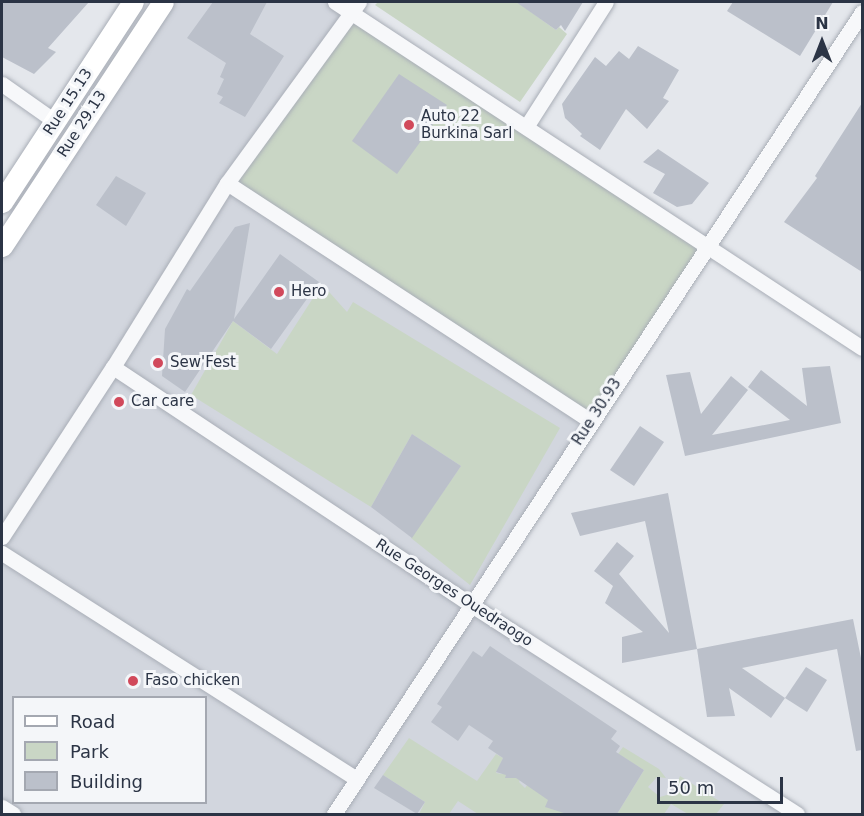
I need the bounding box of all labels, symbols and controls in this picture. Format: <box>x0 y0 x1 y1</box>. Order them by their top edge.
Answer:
north arrow <box>792 12 852 72</box>
text: N <box>815 14 829 33</box>
street label: Rue 15.13 <box>40 65 96 139</box>
street label: Rue 29.13 <box>54 87 110 161</box>
place label: Auto 22 Burkina Sarl <box>421 107 512 142</box>
marker: Auto 22 Burkina Sarl <box>402 118 416 132</box>
place label: Hero <box>291 283 327 301</box>
marker: Hero <box>272 285 286 299</box>
place label: Sew'Fest <box>170 354 236 372</box>
marker: Sew'Fest <box>151 356 165 370</box>
street label: Rue 30.93 <box>569 375 625 449</box>
place label: Car care <box>131 393 194 411</box>
marker: Car care <box>112 395 126 409</box>
street label: Rue Georges Ouedraogo <box>372 535 536 651</box>
place label: Faso chicken <box>145 672 240 690</box>
marker: Faso chicken <box>126 674 140 688</box>
legend <box>12 696 207 804</box>
text: Road <box>70 711 115 732</box>
text: Park <box>70 741 109 762</box>
scale bar <box>660 765 786 803</box>
text: Building <box>70 771 143 792</box>
text: 50 m <box>668 777 714 798</box>

